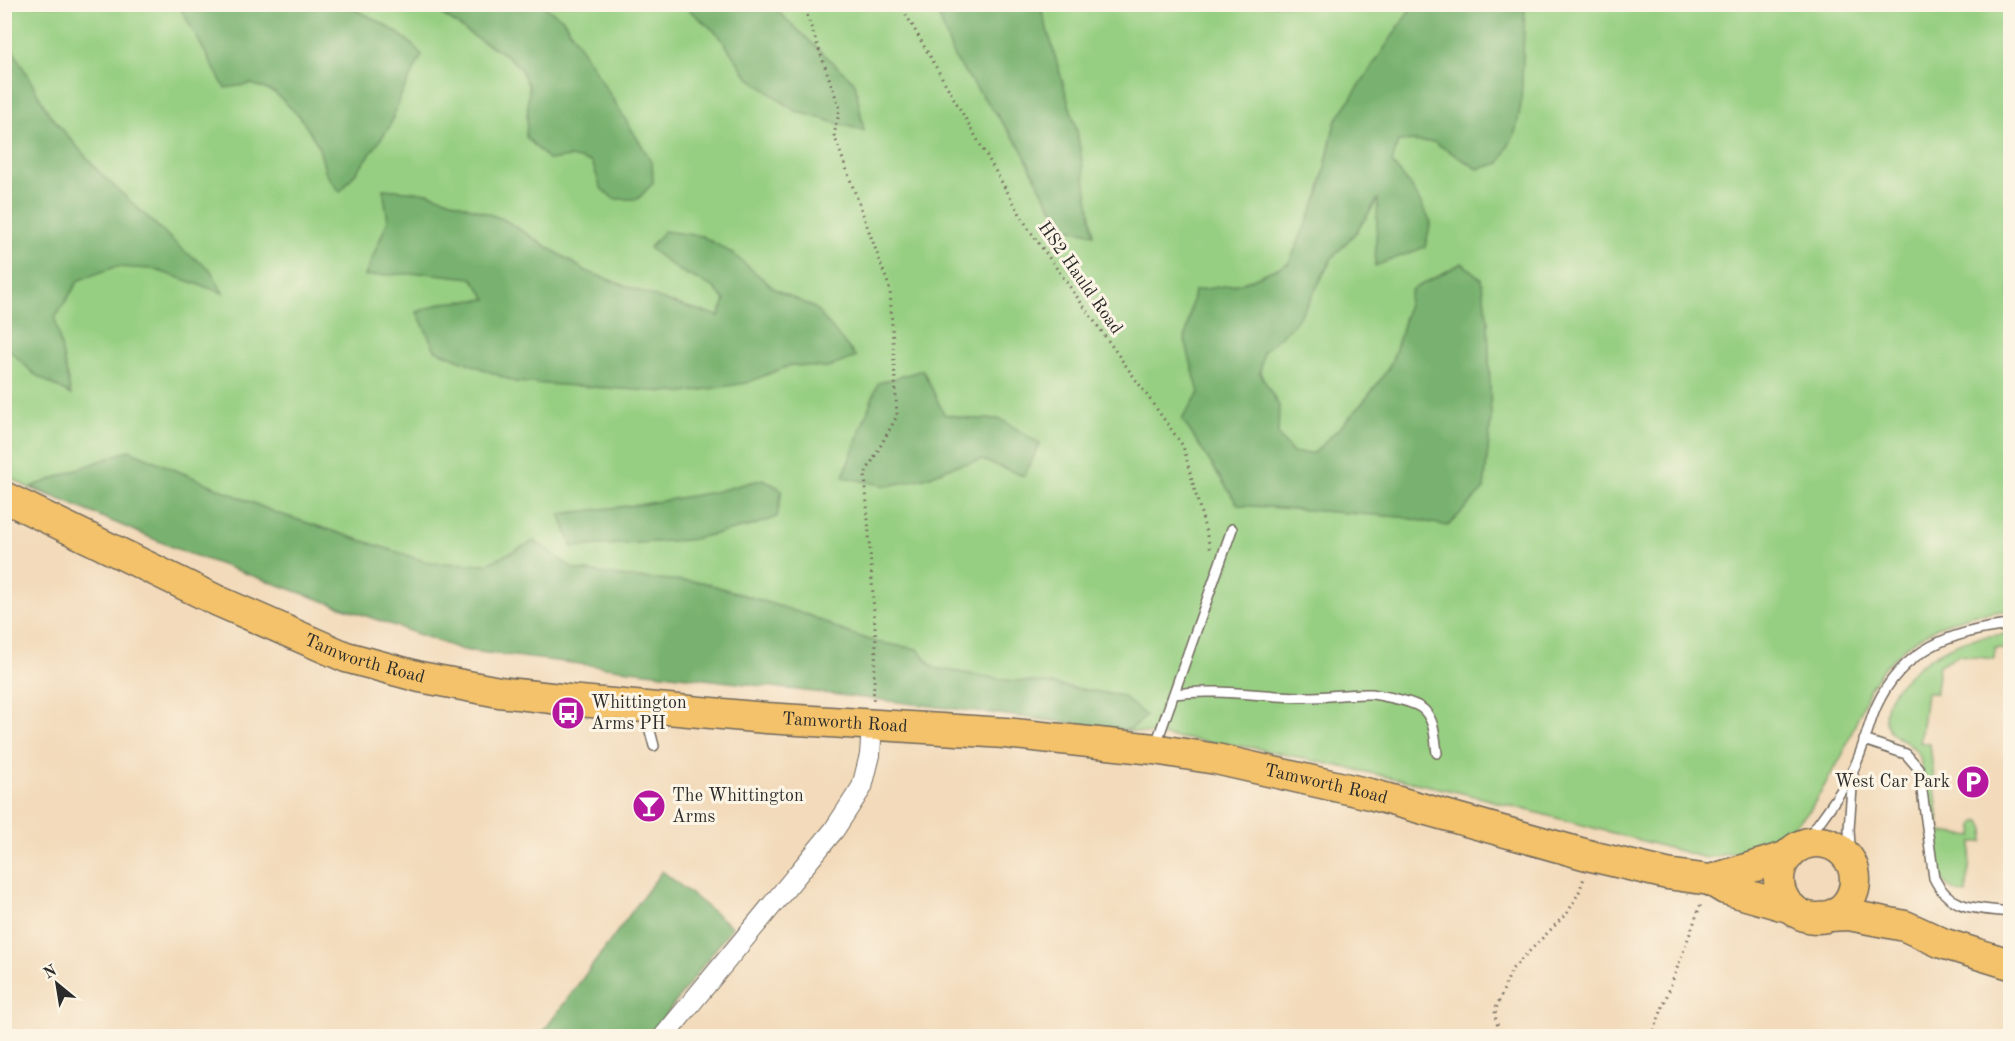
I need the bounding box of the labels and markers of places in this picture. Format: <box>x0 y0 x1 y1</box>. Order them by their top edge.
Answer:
place label: Whittington Arms PH <box>591 694 687 733</box>
bus stop icon: Whittington Arms PH <box>550 695 586 731</box>
parking icon: West Car Park <box>1955 764 1991 800</box>
place label: West Car Park <box>1835 773 1950 791</box>
place label: The Whittington Arms <box>672 787 804 826</box>
bar icon: The Whittington Arms <box>631 788 667 824</box>

